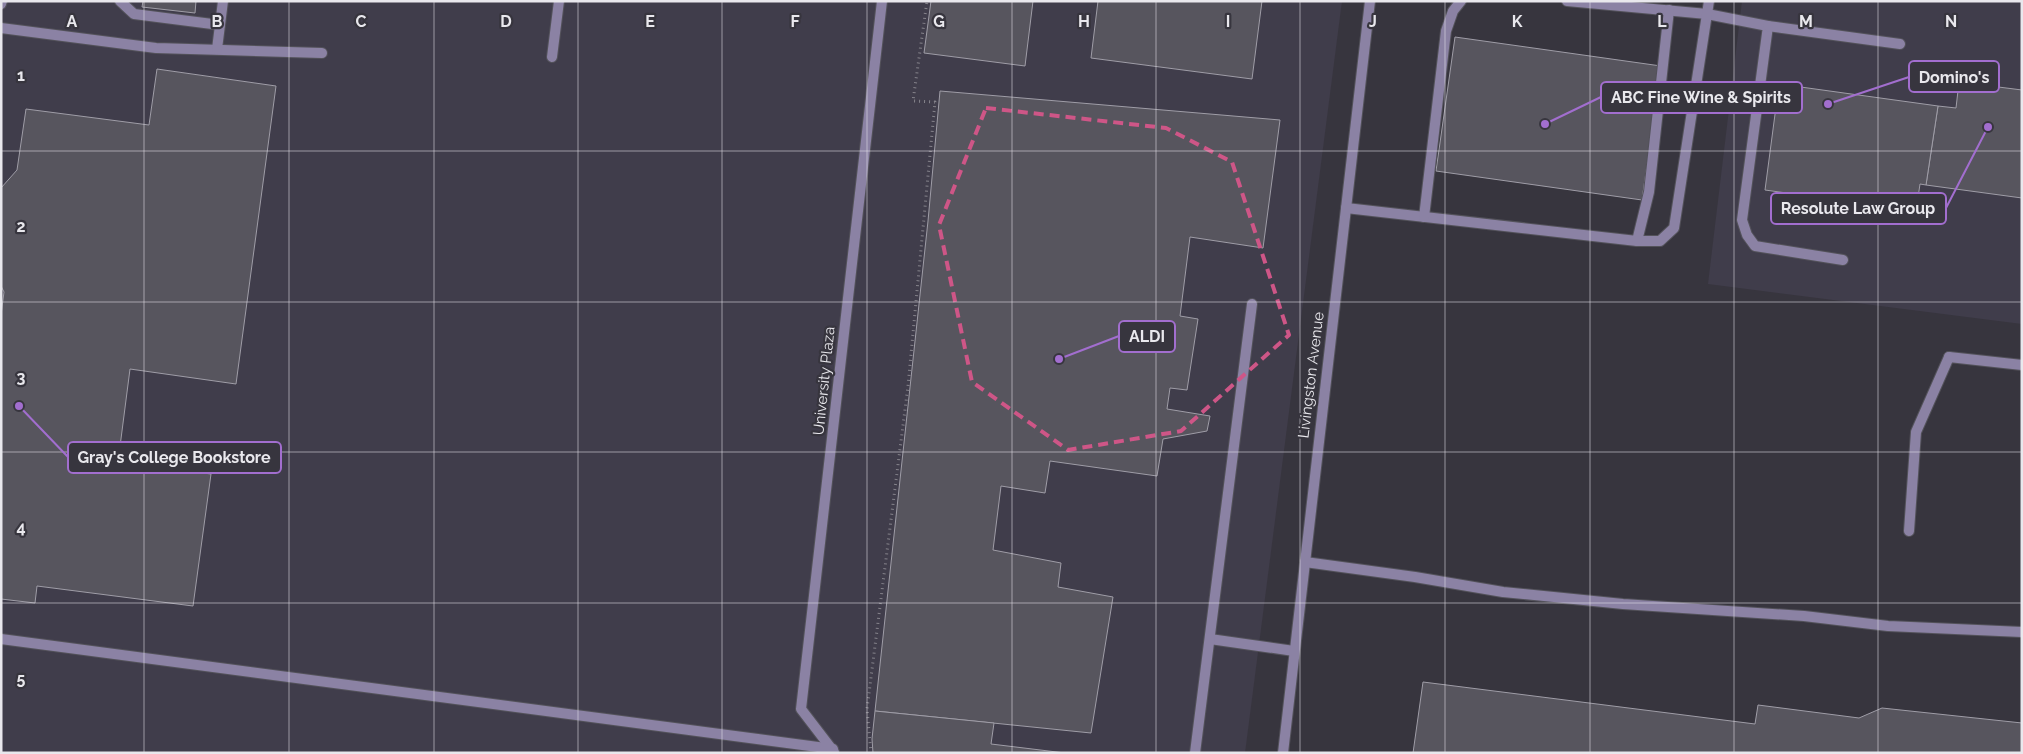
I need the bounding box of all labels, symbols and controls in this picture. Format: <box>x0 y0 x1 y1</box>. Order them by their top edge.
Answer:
text: A <box>67 12 78 31</box>
text: B <box>212 12 223 31</box>
text: C <box>356 12 367 31</box>
text: D <box>500 12 512 31</box>
text: E <box>645 12 655 31</box>
text: F <box>790 12 800 31</box>
text: G <box>933 12 945 31</box>
text: H <box>1078 12 1090 31</box>
text: I <box>1226 12 1230 31</box>
text: J <box>1369 12 1377 31</box>
text: K <box>1512 12 1523 31</box>
text: L <box>1657 12 1667 31</box>
text: M <box>1799 12 1813 31</box>
text: N <box>1945 12 1957 31</box>
callout: Domino's <box>1909 61 1999 92</box>
text: 1 <box>17 66 25 85</box>
text: Domino's <box>1919 68 1989 87</box>
callout: ABC Fine Wine & Spirits <box>1601 82 1802 113</box>
text: ABC Fine Wine & Spirits <box>1611 88 1791 107</box>
callout: Resolute Law Group <box>1771 193 1946 224</box>
text: Resolute Law Group <box>1781 199 1935 218</box>
text: 2 <box>16 217 26 236</box>
street label: Livingston Avenue <box>1294 311 1328 439</box>
callout: ALDI <box>1119 321 1175 352</box>
street label: University Plaza <box>809 326 839 436</box>
text: ALDI <box>1129 327 1165 346</box>
text: 3 <box>17 368 26 387</box>
callout: Gray's College Bookstore <box>68 442 281 473</box>
text: Gray's College Bookstore <box>77 448 271 467</box>
text: 4 <box>16 518 26 537</box>
text: 5 <box>17 669 26 688</box>

